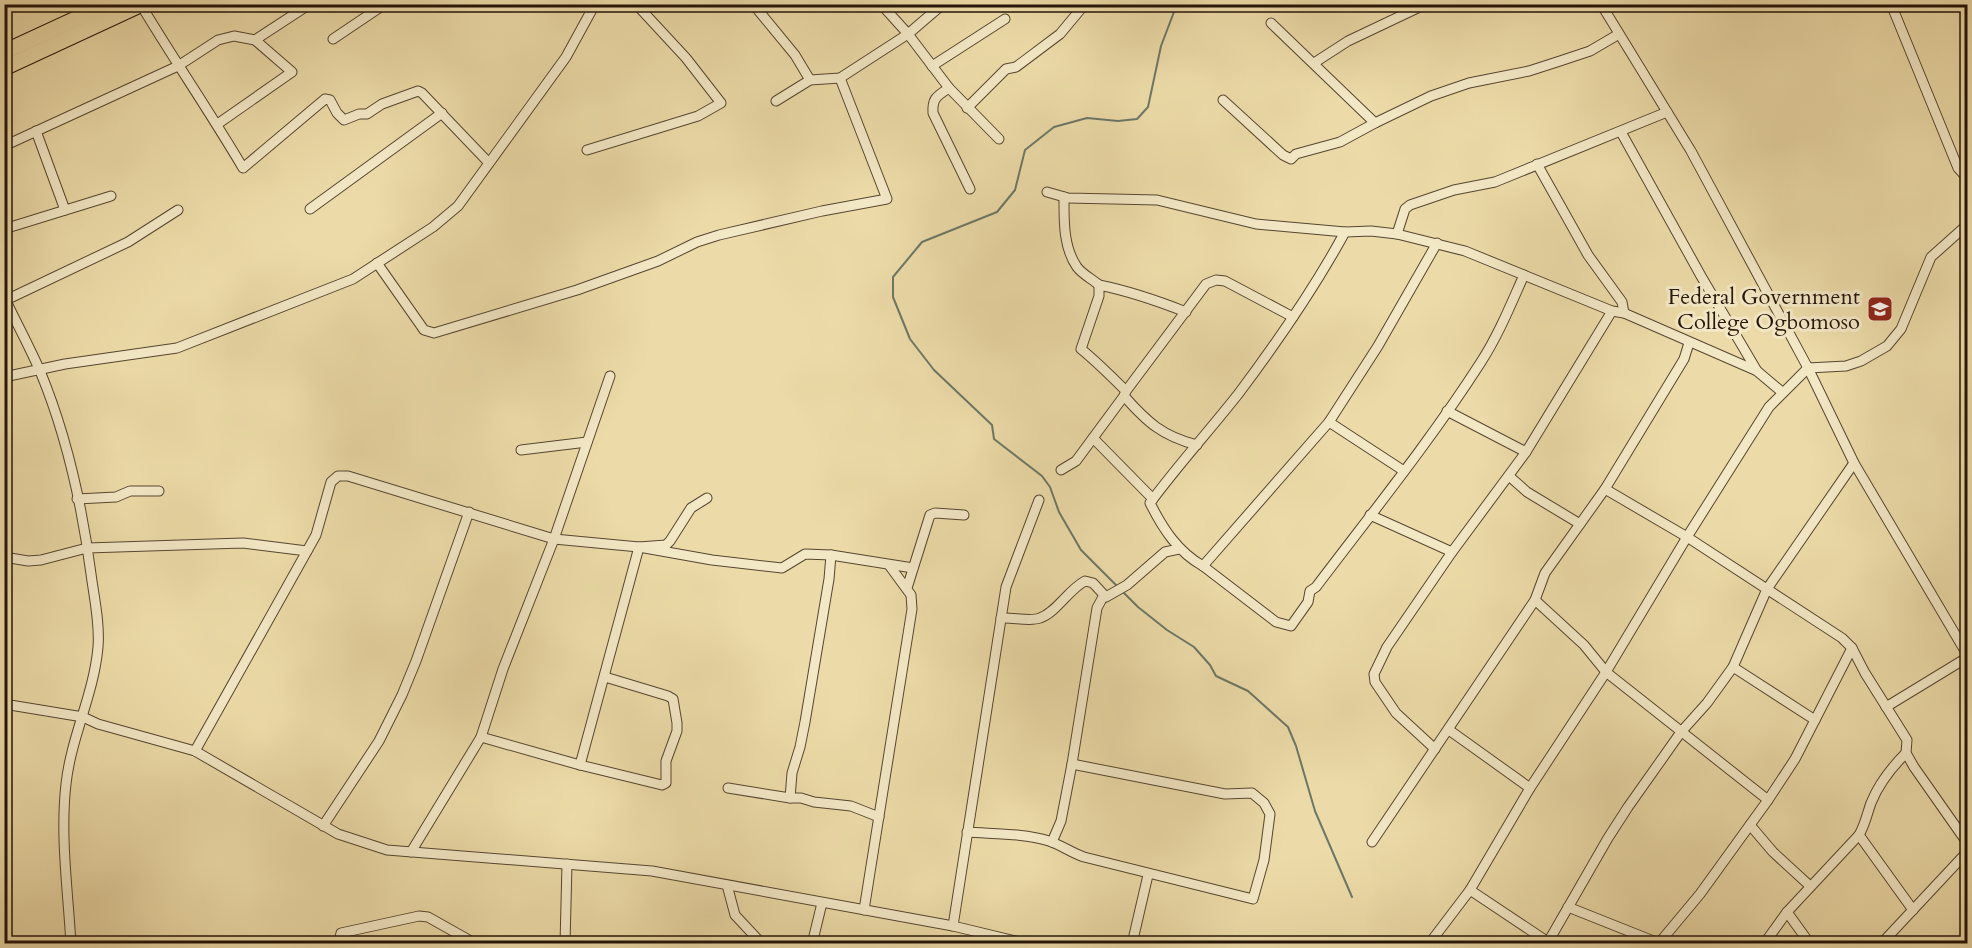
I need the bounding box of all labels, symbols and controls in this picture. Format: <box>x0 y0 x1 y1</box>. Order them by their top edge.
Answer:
place label: Federal Government College Ogbomoso <box>1668 282 1860 337</box>
school or university icon: Federal Government College Ogbomoso <box>1865 294 1895 324</box>

